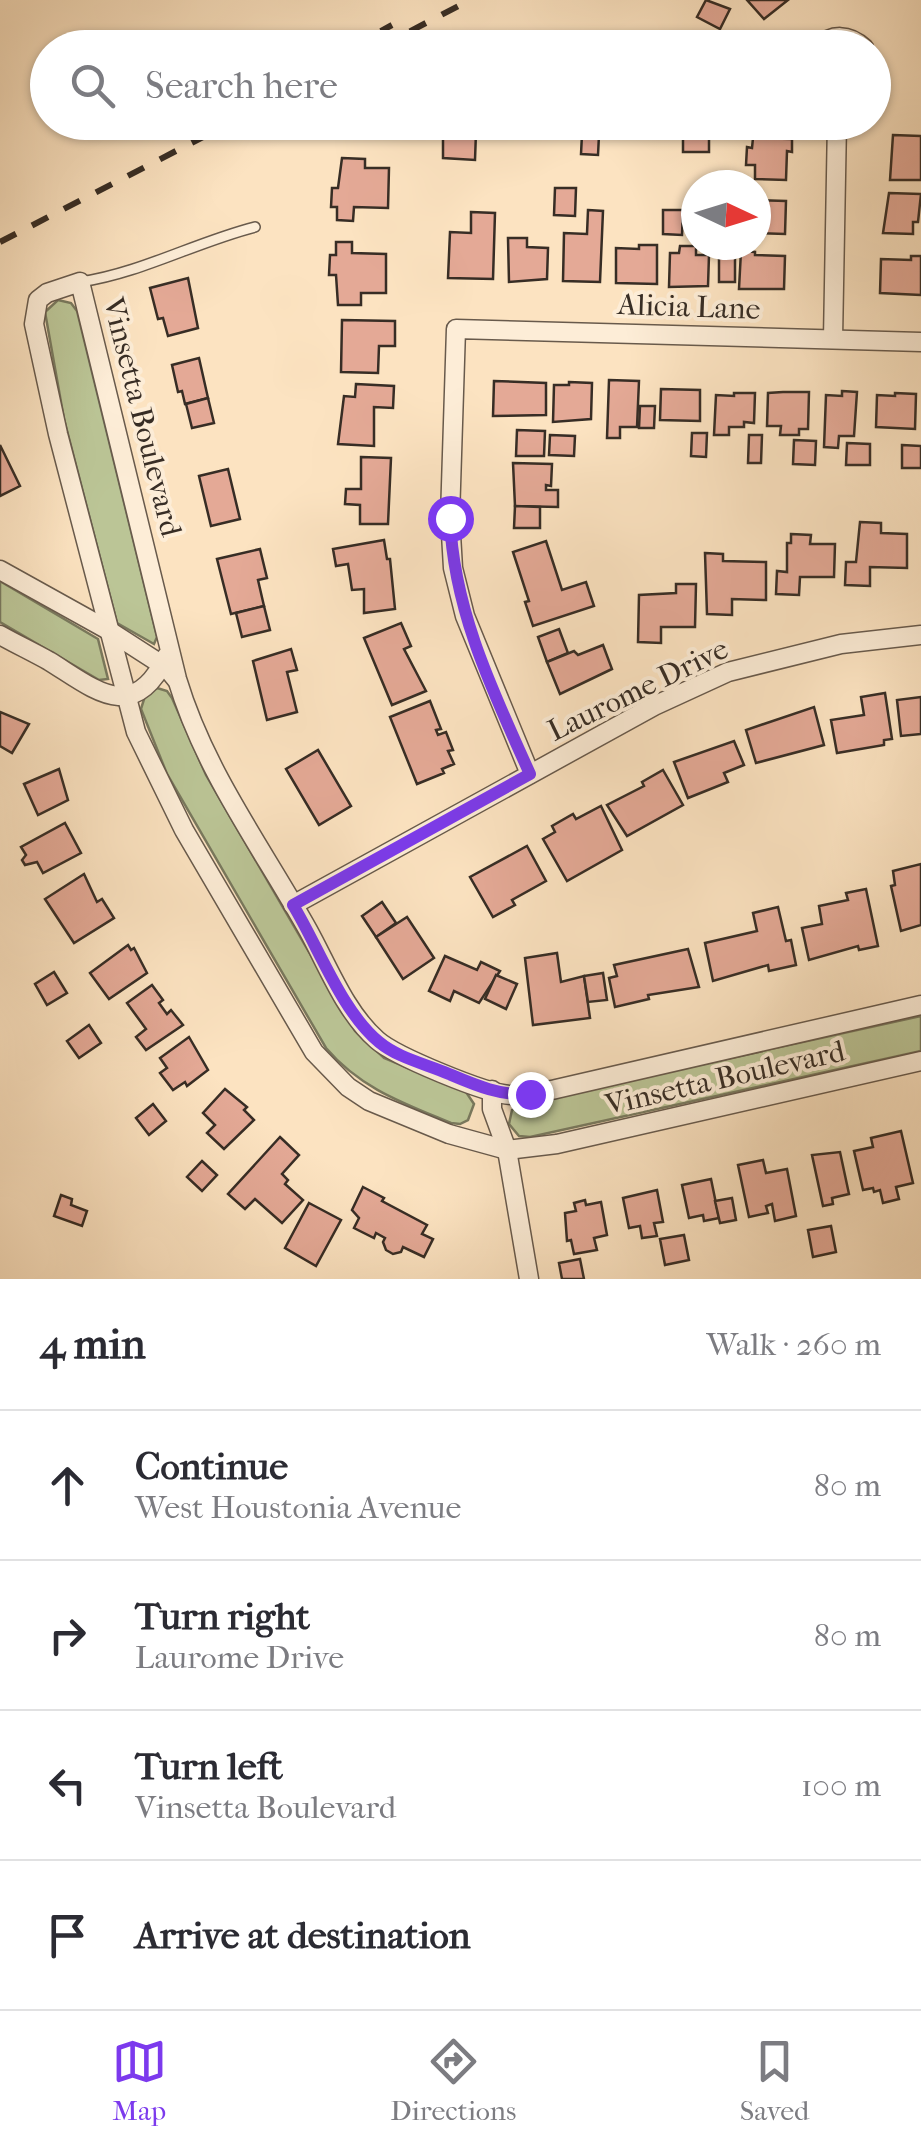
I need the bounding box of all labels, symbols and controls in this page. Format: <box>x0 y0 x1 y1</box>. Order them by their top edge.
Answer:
search box <box>30 30 891 140</box>
icon: search <box>65 58 120 113</box>
text: Search here <box>145 63 338 108</box>
north arrow <box>681 170 771 260</box>
street label: Alicia Lane <box>616 287 761 327</box>
street label: Vinsetta Boulevard <box>95 293 189 541</box>
route start <box>428 496 474 542</box>
street label: Laurome Drive <box>542 631 734 749</box>
street label: Vinsetta Boulevard <box>601 1033 849 1123</box>
route end <box>508 1072 554 1118</box>
text: 4 min <box>40 1320 146 1369</box>
text: Walk · 260 m <box>707 1326 881 1363</box>
text: Continue <box>135 1444 288 1489</box>
icon: ahead <box>40 1458 95 1513</box>
text: 80 m <box>814 1467 881 1504</box>
text: West Houstonia Avenue <box>135 1489 461 1526</box>
text: Turn right <box>135 1594 310 1639</box>
icon: right <box>40 1608 95 1663</box>
text: 80 m <box>814 1617 881 1654</box>
text: Laurome Drive <box>135 1639 344 1676</box>
text: Turn left <box>135 1744 283 1789</box>
icon: left <box>40 1758 95 1813</box>
text: 100 m <box>801 1767 881 1804</box>
text: Vinsetta Boulevard <box>135 1789 396 1826</box>
icon: arrive <box>40 1908 95 1963</box>
text: Arrive at destination <box>135 1913 471 1958</box>
tab: Map <box>112 2034 167 2127</box>
tab: Directions <box>390 2034 516 2127</box>
tab: Saved <box>740 2034 809 2127</box>

